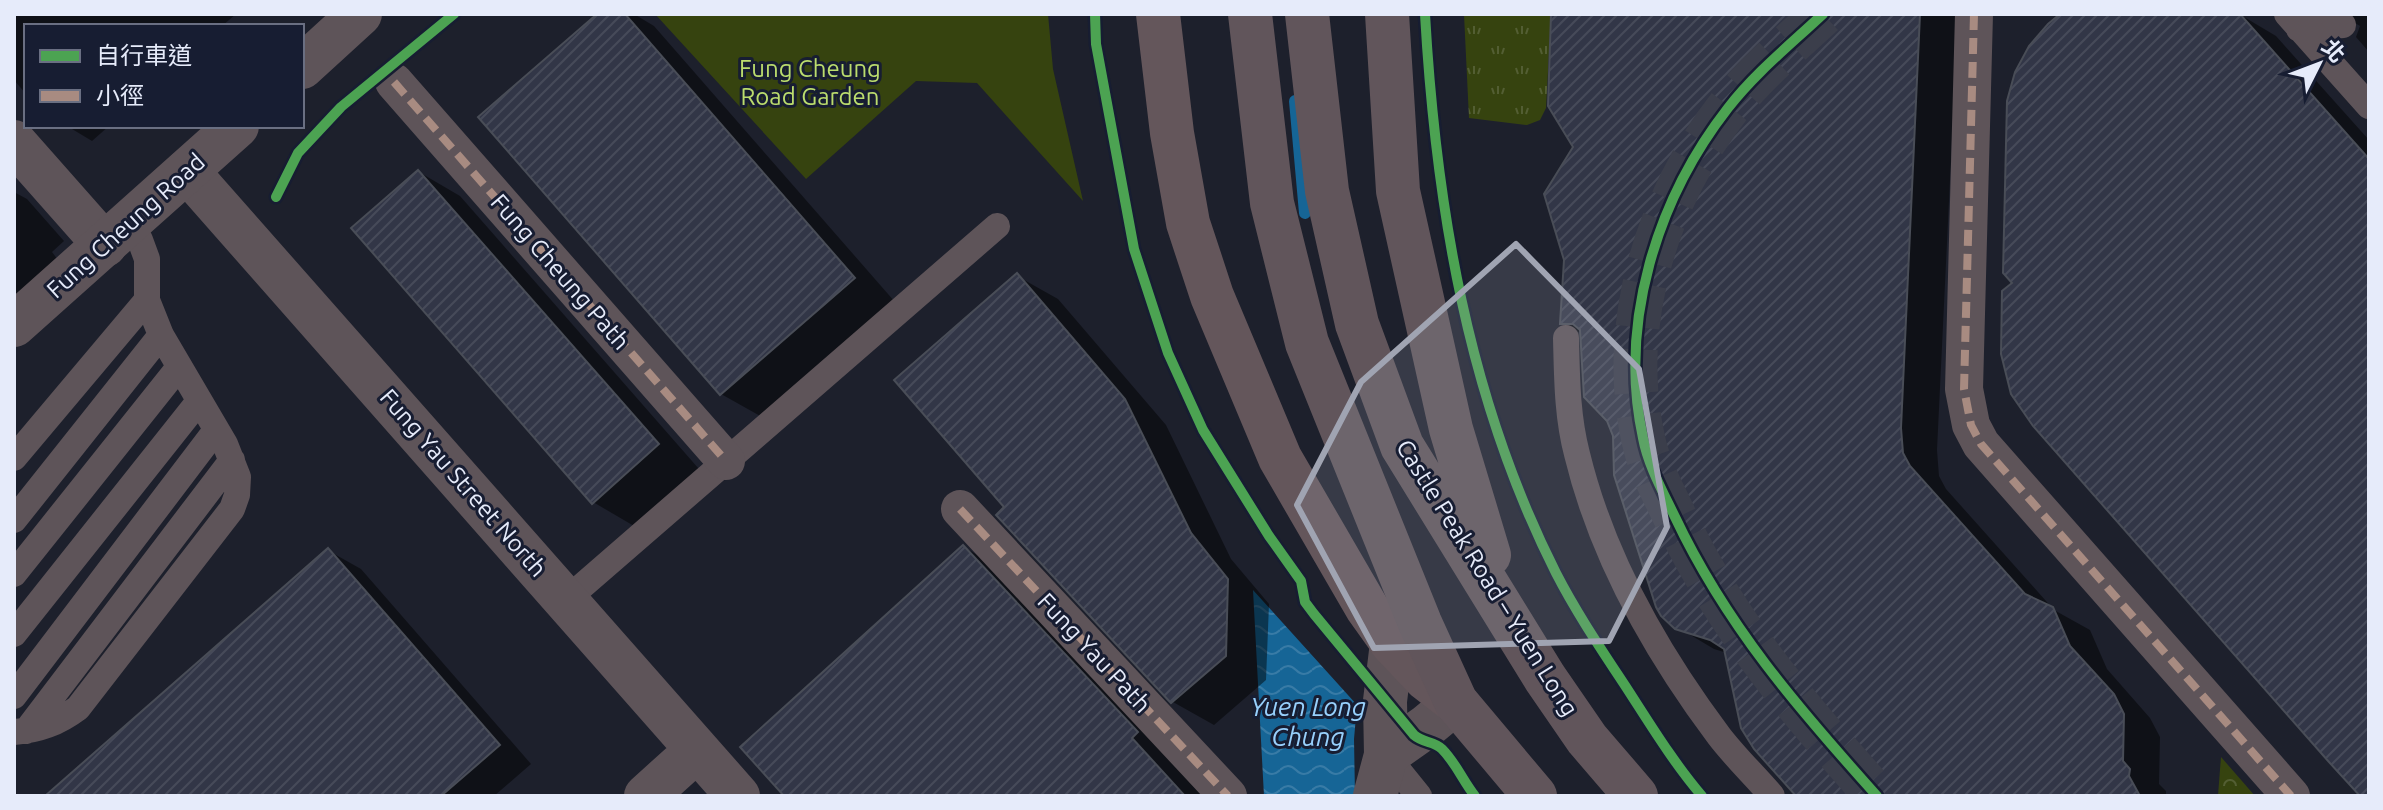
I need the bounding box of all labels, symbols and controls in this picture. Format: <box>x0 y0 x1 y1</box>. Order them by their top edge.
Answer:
legend <box>24 24 304 128</box>
north arrow <box>2279 24 2359 104</box>
text: 北 <box>2318 34 2351 67</box>
text: 自行車道 <box>96 42 192 69</box>
park label: Fung Cheung Road Garden <box>739 55 881 110</box>
text: 小徑 <box>96 82 144 109</box>
street label: Fung Cheung Road <box>41 148 210 303</box>
street label: Fung Cheung Path <box>486 188 635 355</box>
street label: Fung Yau Street North <box>375 383 552 582</box>
street label: Castle Peak Road – Yuen Long <box>1391 435 1584 721</box>
street label: Fung Yau Path <box>1032 587 1156 718</box>
water label: Yuen Long Chung <box>1250 692 1366 751</box>

